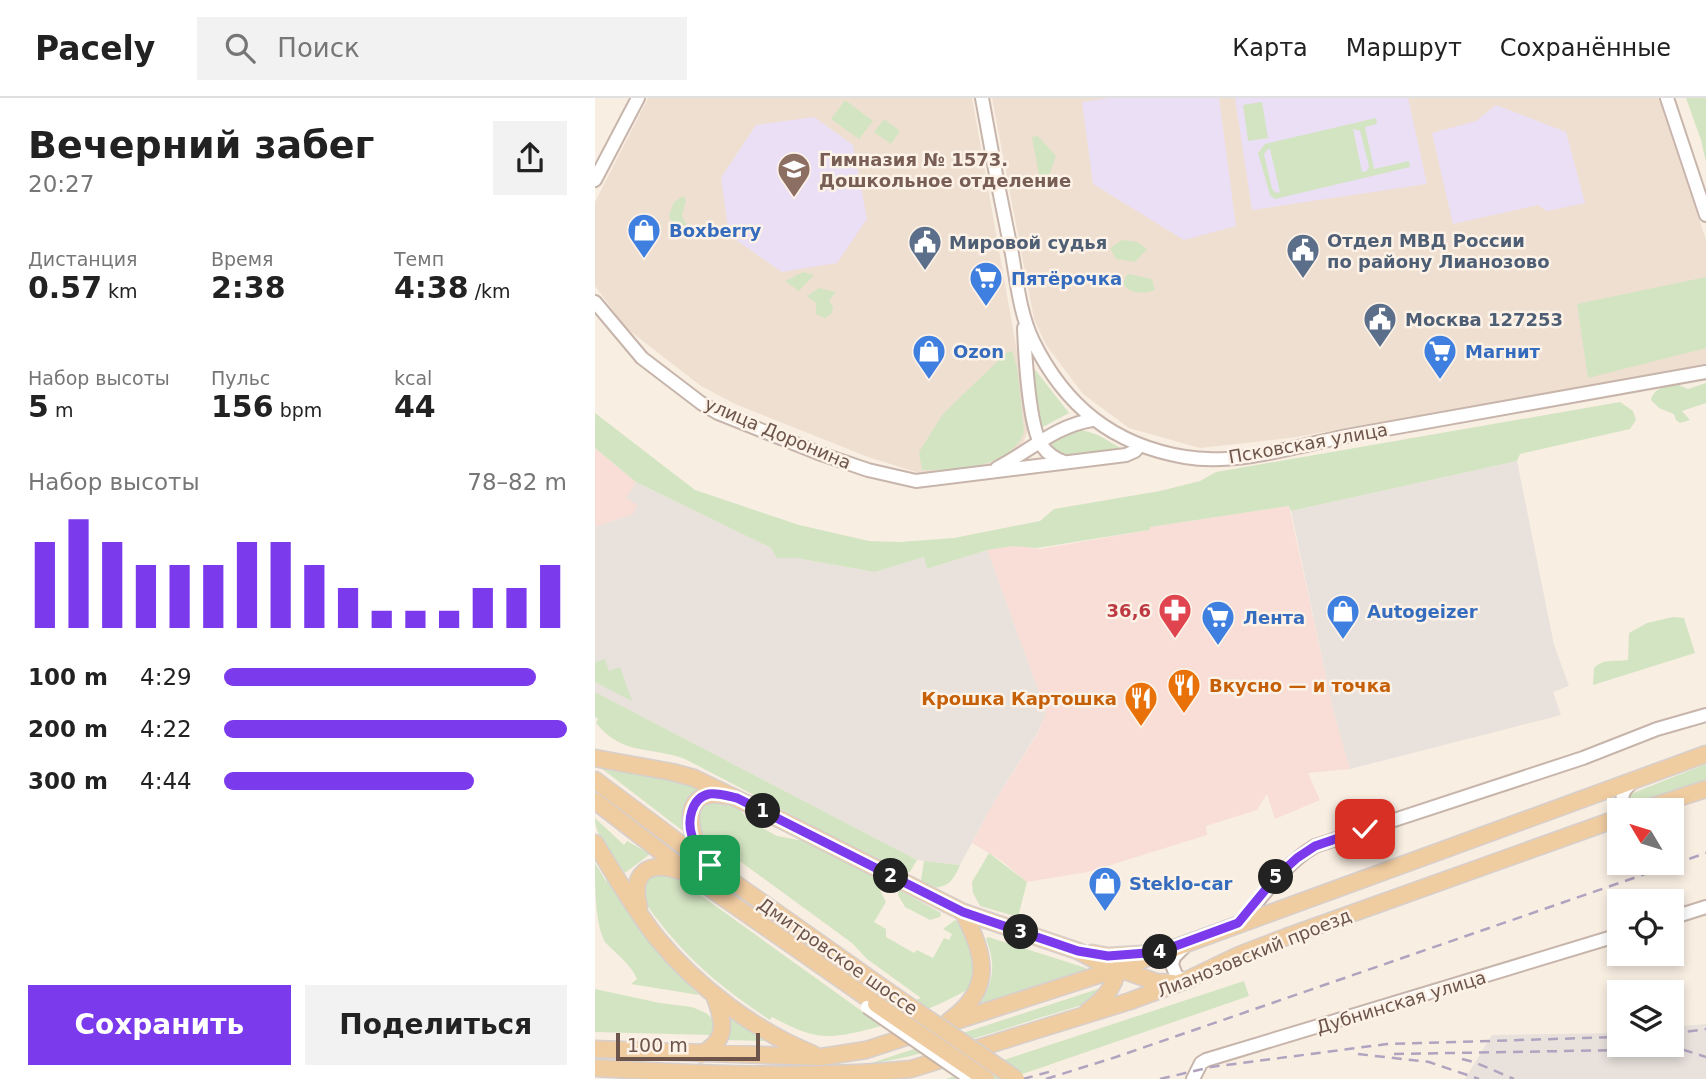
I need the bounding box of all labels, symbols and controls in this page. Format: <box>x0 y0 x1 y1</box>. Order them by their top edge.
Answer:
search box <box>197 17 687 80</box>
text: Pacely <box>35 29 155 68</box>
icon: search <box>221 29 259 67</box>
text: Поиск <box>277 33 360 63</box>
text: Карта <box>1232 34 1308 62</box>
text: Маршрут <box>1346 34 1462 62</box>
text: Сохранённые <box>1500 34 1671 62</box>
button: share <box>493 121 567 195</box>
text: Вечерний забег <box>28 123 374 167</box>
place label: Гимназия № 1573. Дошкольное отделение <box>819 149 1071 191</box>
school or university icon: Гимназия № 1573. Дошкольное отделение <box>775 150 813 199</box>
text: 20:27 <box>28 171 94 197</box>
shop icon: Boxberry <box>625 211 663 260</box>
place label: Boxberry <box>669 220 762 241</box>
public building icon: Мировой судья <box>906 223 944 272</box>
place label: Отдел МВД России по району Лианозово <box>1327 230 1550 272</box>
public building icon: Отдел МВД России по району Лианозово <box>1284 231 1322 280</box>
place label: Мировой судья <box>949 232 1107 253</box>
text: Дистанция <box>28 248 137 270</box>
text: Время <box>211 248 274 270</box>
text: Темп <box>394 248 444 270</box>
supermarket icon: Пятёрочка <box>967 259 1005 308</box>
place label: Пятёрочка <box>1011 268 1122 289</box>
text: 0.57 <box>28 270 102 305</box>
text: 2:38 <box>211 270 286 305</box>
text: 4:38 <box>394 270 469 305</box>
text: km <box>102 280 138 302</box>
text: /km <box>469 280 511 302</box>
public building icon: Москва 127253 <box>1361 300 1399 349</box>
place label: Москва 127253 <box>1405 309 1563 330</box>
shop icon: Ozon <box>910 332 948 381</box>
supermarket icon: Магнит <box>1421 332 1459 381</box>
place label: Ozon <box>953 341 1004 362</box>
place label: Магнит <box>1465 341 1541 362</box>
text: Набор высоты <box>28 367 170 389</box>
text: Пульс <box>211 367 270 389</box>
text: kcal <box>394 367 432 389</box>
text: 5 <box>28 389 49 424</box>
text: 156 <box>211 389 274 424</box>
text: 44 <box>394 389 436 424</box>
street label: улица Доронина <box>702 393 854 473</box>
text: m <box>49 399 73 421</box>
text: bpm <box>274 399 322 421</box>
street label: Псковская улица <box>1227 419 1389 467</box>
text: Набор высоты <box>28 469 200 495</box>
text: 78–82 m <box>467 469 567 495</box>
pharmacy icon: 36,6 <box>1156 591 1194 640</box>
shop icon: Autogeizer <box>1324 592 1362 641</box>
supermarket icon: Лента <box>1199 598 1237 647</box>
place label: 36,6 <box>1107 600 1151 621</box>
place label: Autogeizer <box>1367 601 1478 622</box>
place label: Лента <box>1243 607 1305 628</box>
text: 100 m <box>28 664 108 690</box>
text: 4:29 <box>140 664 192 690</box>
restaurant icon: Вкусно — и точка <box>1165 666 1203 715</box>
place label: Вкусно — и точка <box>1209 675 1391 696</box>
restaurant icon: Крошка Картошка <box>1122 679 1160 728</box>
place label: Крошка Картошка <box>921 688 1117 709</box>
text: 200 m <box>28 716 108 742</box>
text: 4:22 <box>140 716 192 742</box>
text: 300 m <box>28 768 108 794</box>
text: 4:44 <box>140 768 192 794</box>
pin: 1 <box>745 794 781 828</box>
north arrow <box>1607 798 1683 875</box>
map controls <box>1607 798 1684 1057</box>
text: 1 <box>756 799 769 821</box>
pin <box>1335 799 1395 859</box>
icon: check <box>1346 810 1384 848</box>
pin <box>680 835 740 895</box>
icon: arrive <box>691 846 729 884</box>
pin: 2 <box>873 858 909 894</box>
pin: 5 <box>1259 860 1293 894</box>
text: 2 <box>884 864 897 886</box>
shop icon: Steklo-car <box>1086 864 1124 913</box>
text: 5 <box>1269 865 1282 887</box>
place label: Steklo-car <box>1129 873 1233 894</box>
button: locate <box>1607 889 1684 966</box>
street label: Дмитровское шоссе <box>754 893 922 1019</box>
street label: Лианозовский проезд <box>1154 904 1354 1002</box>
pin: 3 <box>1003 914 1039 950</box>
text: 3 <box>1014 920 1027 942</box>
pin: 4 <box>1143 934 1177 970</box>
text: 4 <box>1153 940 1166 962</box>
street label: Дубнинская улица <box>1314 966 1488 1038</box>
button: layers <box>1607 980 1684 1057</box>
button: Сохранить <box>28 985 291 1065</box>
button: Поделиться <box>305 985 567 1065</box>
scale bar <box>616 1030 759 1062</box>
text: 100 m <box>627 1034 688 1056</box>

